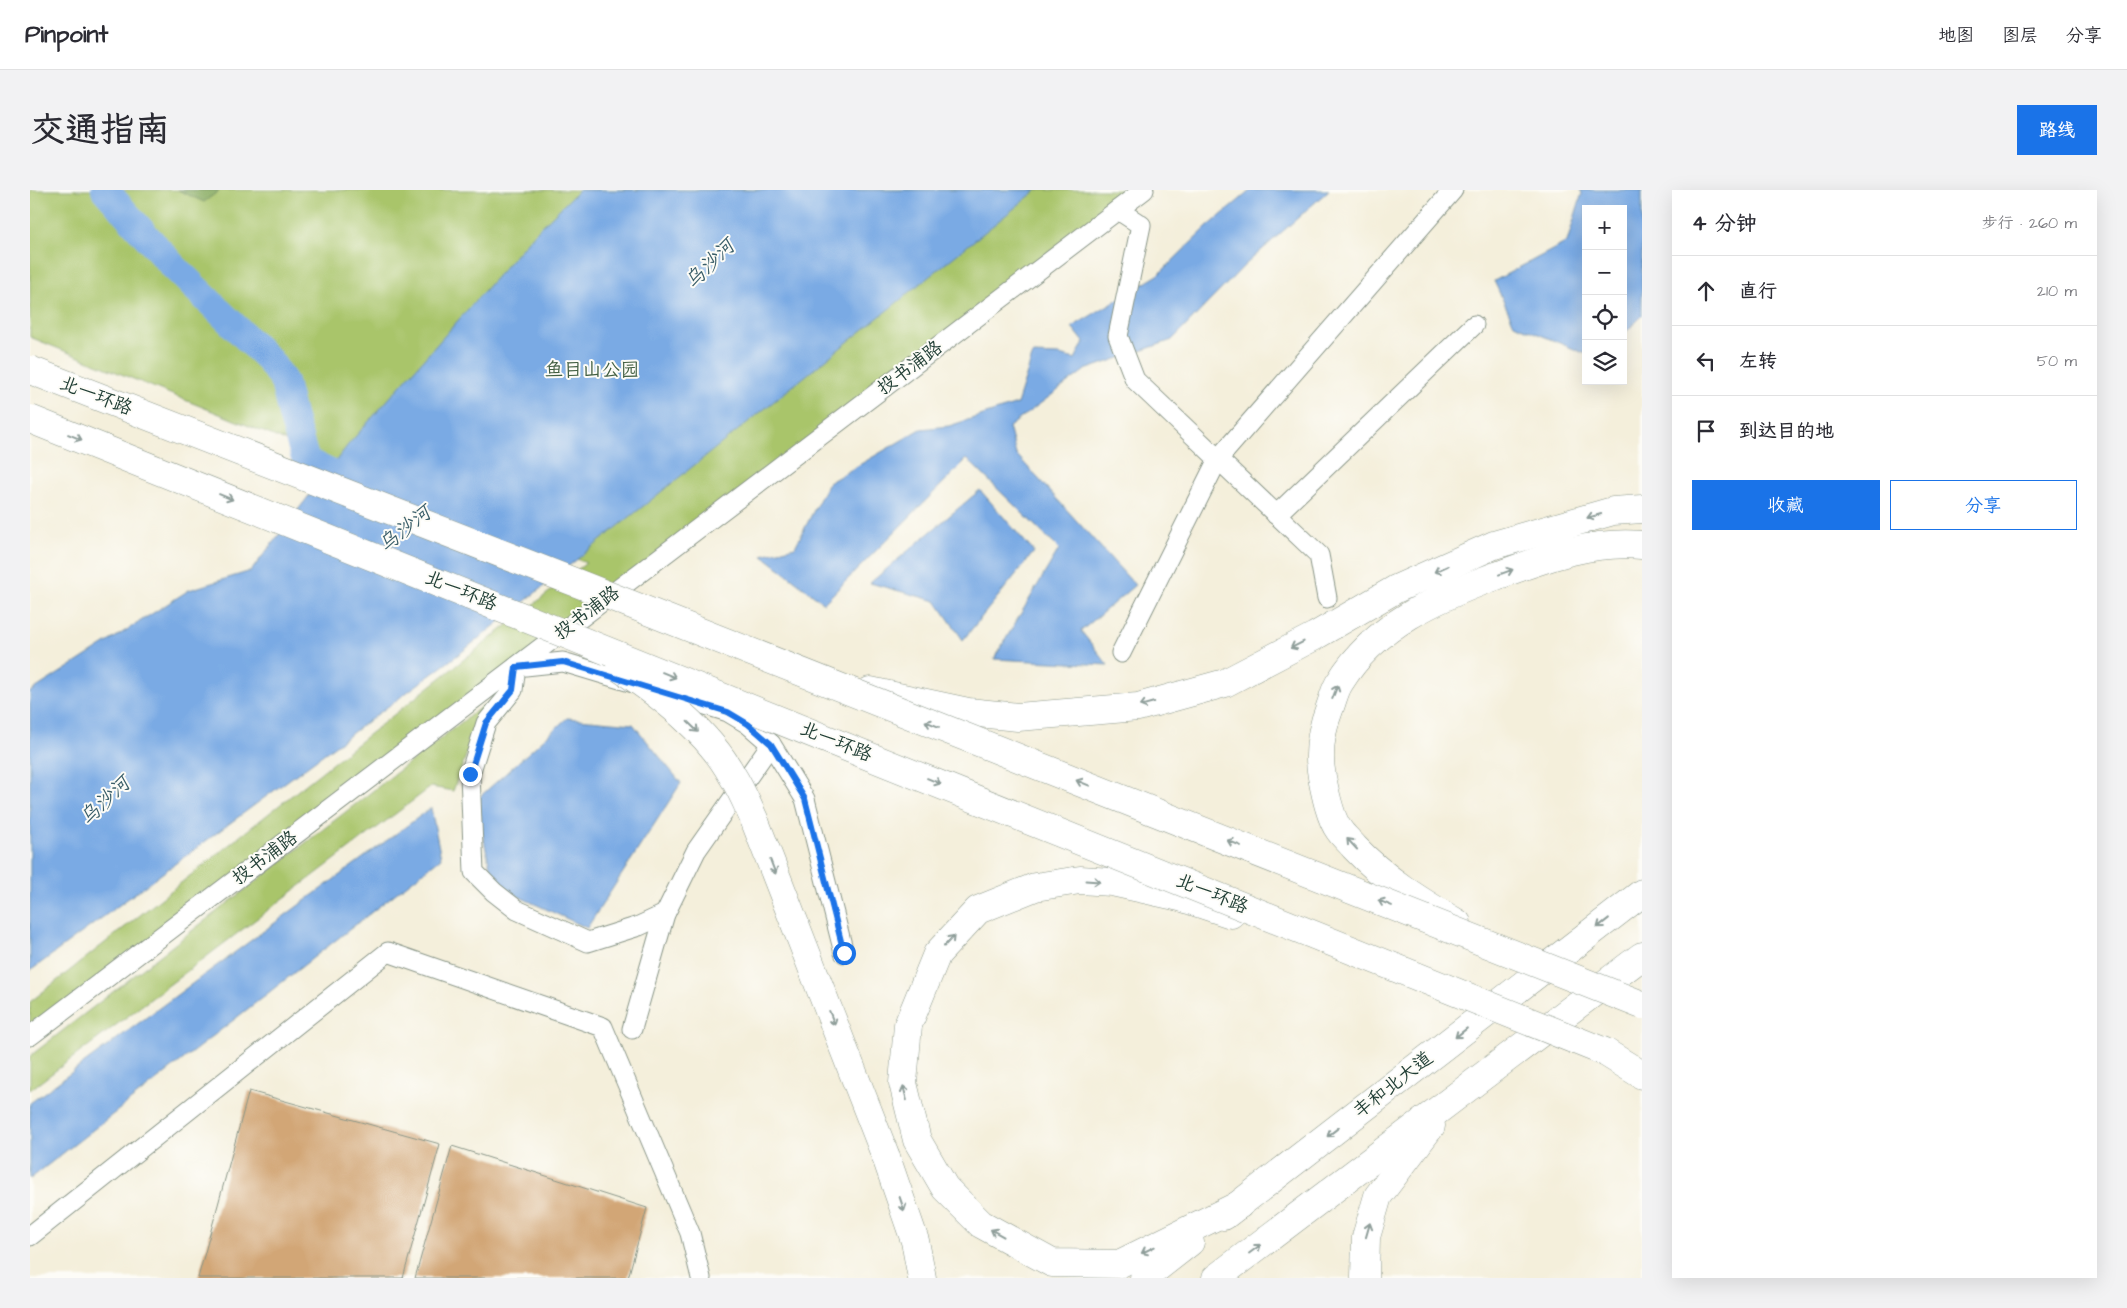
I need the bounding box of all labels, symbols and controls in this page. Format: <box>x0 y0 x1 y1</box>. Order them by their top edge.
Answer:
text: Pinpoint <box>25 18 108 52</box>
text: 地图 <box>1938 23 1974 48</box>
text: 图层 <box>2002 23 2038 48</box>
text: 分享 <box>2066 23 2102 48</box>
button: 路线 <box>2017 105 2097 155</box>
text: 交通指南 <box>30 106 170 155</box>
map controls <box>1582 205 1627 385</box>
button: + <box>1582 205 1627 250</box>
text: 4 分钟 <box>1692 209 1757 238</box>
text: 步行 · 260 m <box>1982 212 2077 234</box>
water label: 乌沙河 <box>679 231 743 295</box>
button: − <box>1582 250 1627 295</box>
icon: ahead <box>1692 277 1720 305</box>
text: 直行 <box>1739 278 1777 305</box>
text: 210 m <box>2037 280 2077 302</box>
button: locate <box>1582 295 1627 340</box>
street label: 投书浦路 <box>872 334 948 402</box>
button: layers <box>1582 340 1627 385</box>
icon: left <box>1692 347 1720 375</box>
text: 左转 <box>1739 348 1777 375</box>
text: 50 m <box>2037 350 2077 372</box>
park label: 鱼目山公园 <box>544 357 640 384</box>
street label: 北一环路 <box>56 370 136 422</box>
icon: arrive <box>1692 417 1720 445</box>
text: 到达目的地 <box>1739 418 1834 445</box>
one-way arrow <box>67 433 82 442</box>
button: 收藏 <box>1692 480 1880 530</box>
button: 分享 <box>1890 480 2077 530</box>
one-way arrow <box>218 493 233 502</box>
water label: 乌沙河 <box>373 498 440 559</box>
one-way arrow <box>1586 512 1602 522</box>
street label: 北一环路 <box>421 564 501 618</box>
one-way arrow <box>1434 565 1449 575</box>
one-way arrow <box>1498 567 1513 576</box>
street label: 投书浦路 <box>549 579 625 647</box>
one-way arrow <box>1290 640 1305 650</box>
one-way arrow <box>661 671 677 680</box>
one-way arrow <box>1331 685 1340 701</box>
one-way arrow <box>1139 700 1155 710</box>
street label: 北一环路 <box>796 715 876 769</box>
one-way arrow <box>925 718 940 728</box>
one-way arrow <box>687 721 699 733</box>
route end <box>459 763 482 786</box>
water label: 乌沙河 <box>74 768 139 832</box>
one-way arrow <box>926 777 941 787</box>
one-way arrow <box>1076 778 1091 788</box>
street label: 投书浦路 <box>227 824 303 892</box>
one-way arrow <box>1227 838 1242 848</box>
one-way arrow <box>1346 838 1358 851</box>
one-way arrow <box>769 858 778 874</box>
street label: 北一环路 <box>1172 867 1252 921</box>
one-way arrow <box>1085 876 1101 886</box>
one-way arrow <box>1378 898 1393 907</box>
one-way arrow <box>1597 917 1610 928</box>
one-way arrow <box>943 935 955 947</box>
route start <box>833 942 856 965</box>
one-way arrow <box>828 1010 837 1025</box>
one-way arrow <box>1455 1027 1468 1038</box>
street label: 丰和北大道 <box>1347 1045 1439 1125</box>
one-way arrow <box>900 1085 909 1101</box>
one-way arrow <box>1326 1127 1339 1138</box>
one-way arrow <box>898 1195 907 1211</box>
one-way arrow <box>1364 1222 1373 1238</box>
one-way arrow <box>990 1227 1004 1237</box>
one-way arrow <box>1248 1243 1261 1254</box>
one-way arrow <box>1141 1246 1156 1255</box>

